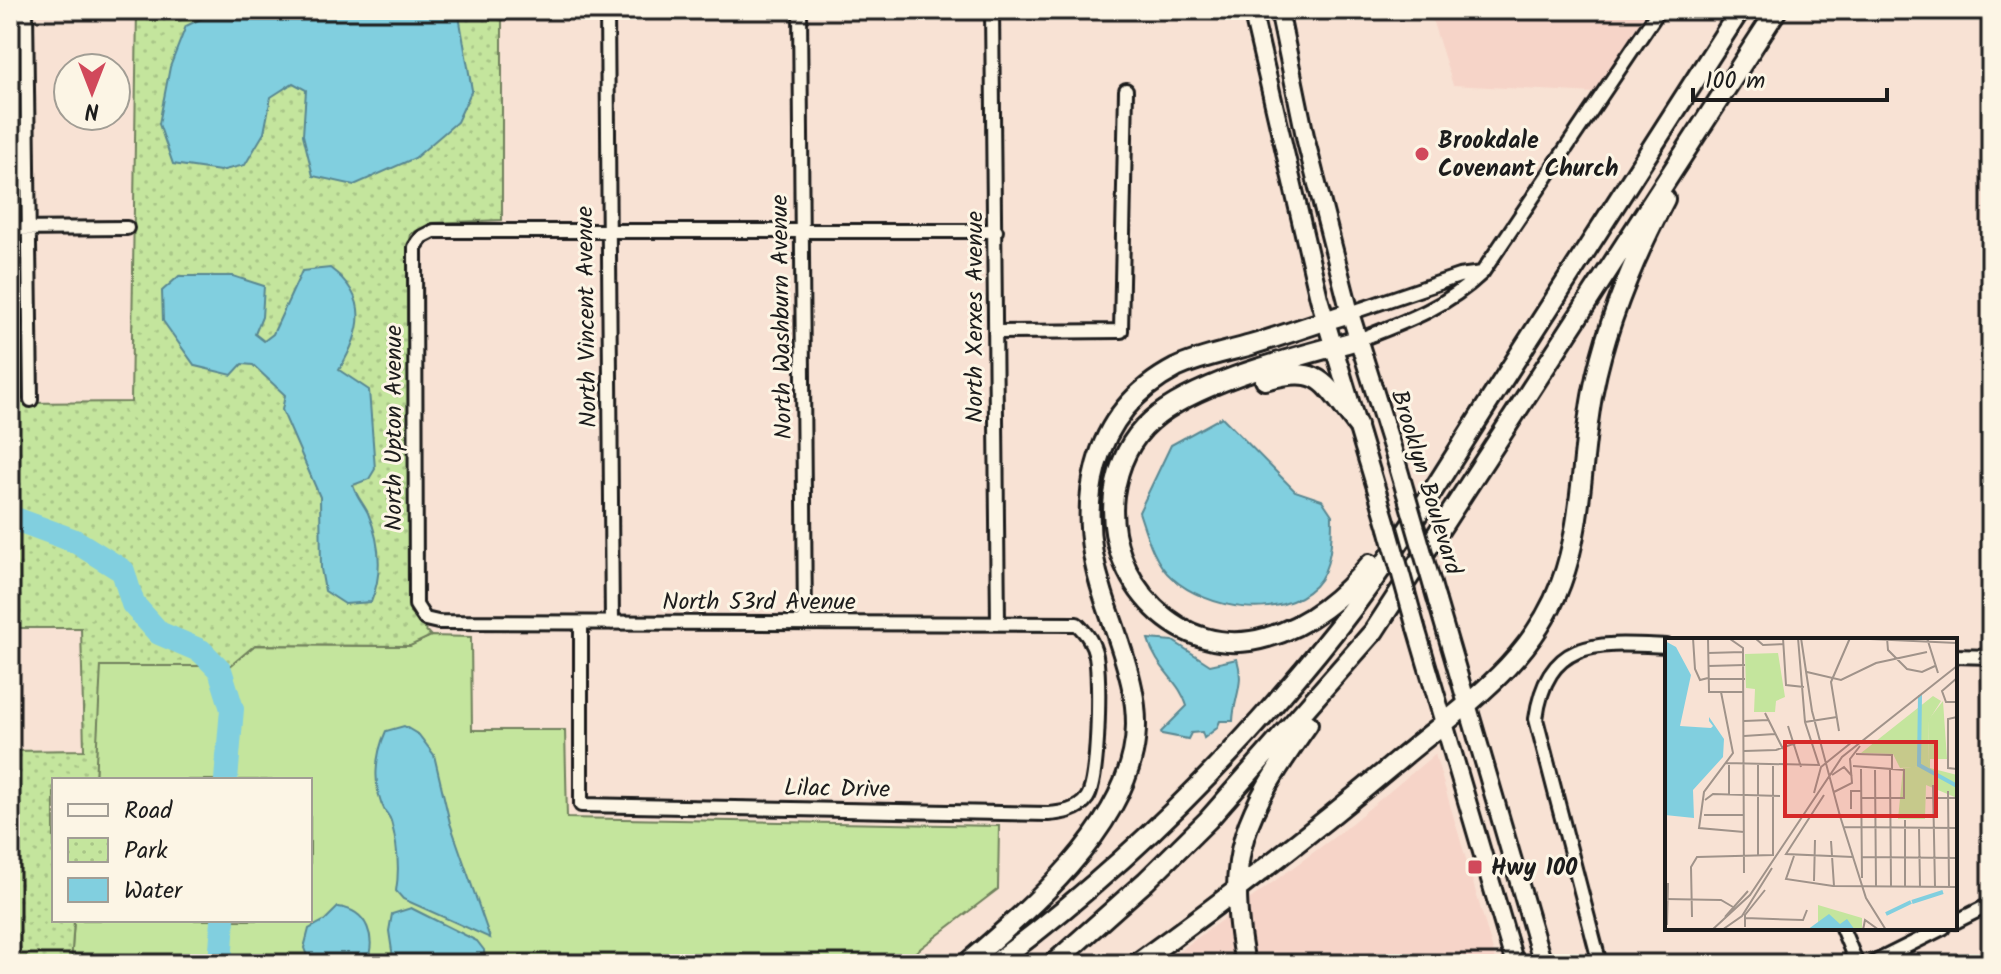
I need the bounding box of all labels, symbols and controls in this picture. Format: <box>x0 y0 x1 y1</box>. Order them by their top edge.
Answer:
north arrow <box>52 52 132 132</box>
scale bar <box>1693 52 1887 102</box>
text: 100 m <box>1705 62 1765 101</box>
text: N <box>85 92 99 127</box>
place label: Brookdale Covenant Church <box>1438 122 1618 189</box>
marker: Brookdale Covenant Church <box>1413 145 1431 163</box>
street label: North Washburn Avenue <box>761 194 804 440</box>
street label: North Vincent Avenue <box>566 205 609 428</box>
street label: North Xerxes Avenue <box>956 211 995 423</box>
street label: North Upton Avenue <box>375 325 414 531</box>
street label: Brooklyn Boulevard <box>1379 385 1473 581</box>
street label: North 53rd Avenue <box>662 583 856 622</box>
inset map <box>1665 638 1957 930</box>
street label: Lilac Drive <box>783 769 891 810</box>
legend <box>52 778 312 922</box>
text: Road <box>124 792 173 831</box>
text: Park <box>124 832 168 871</box>
place label: Hwy 100 <box>1491 849 1578 888</box>
marker: Hwy 100 <box>1466 858 1484 876</box>
text: Water <box>124 872 184 911</box>

